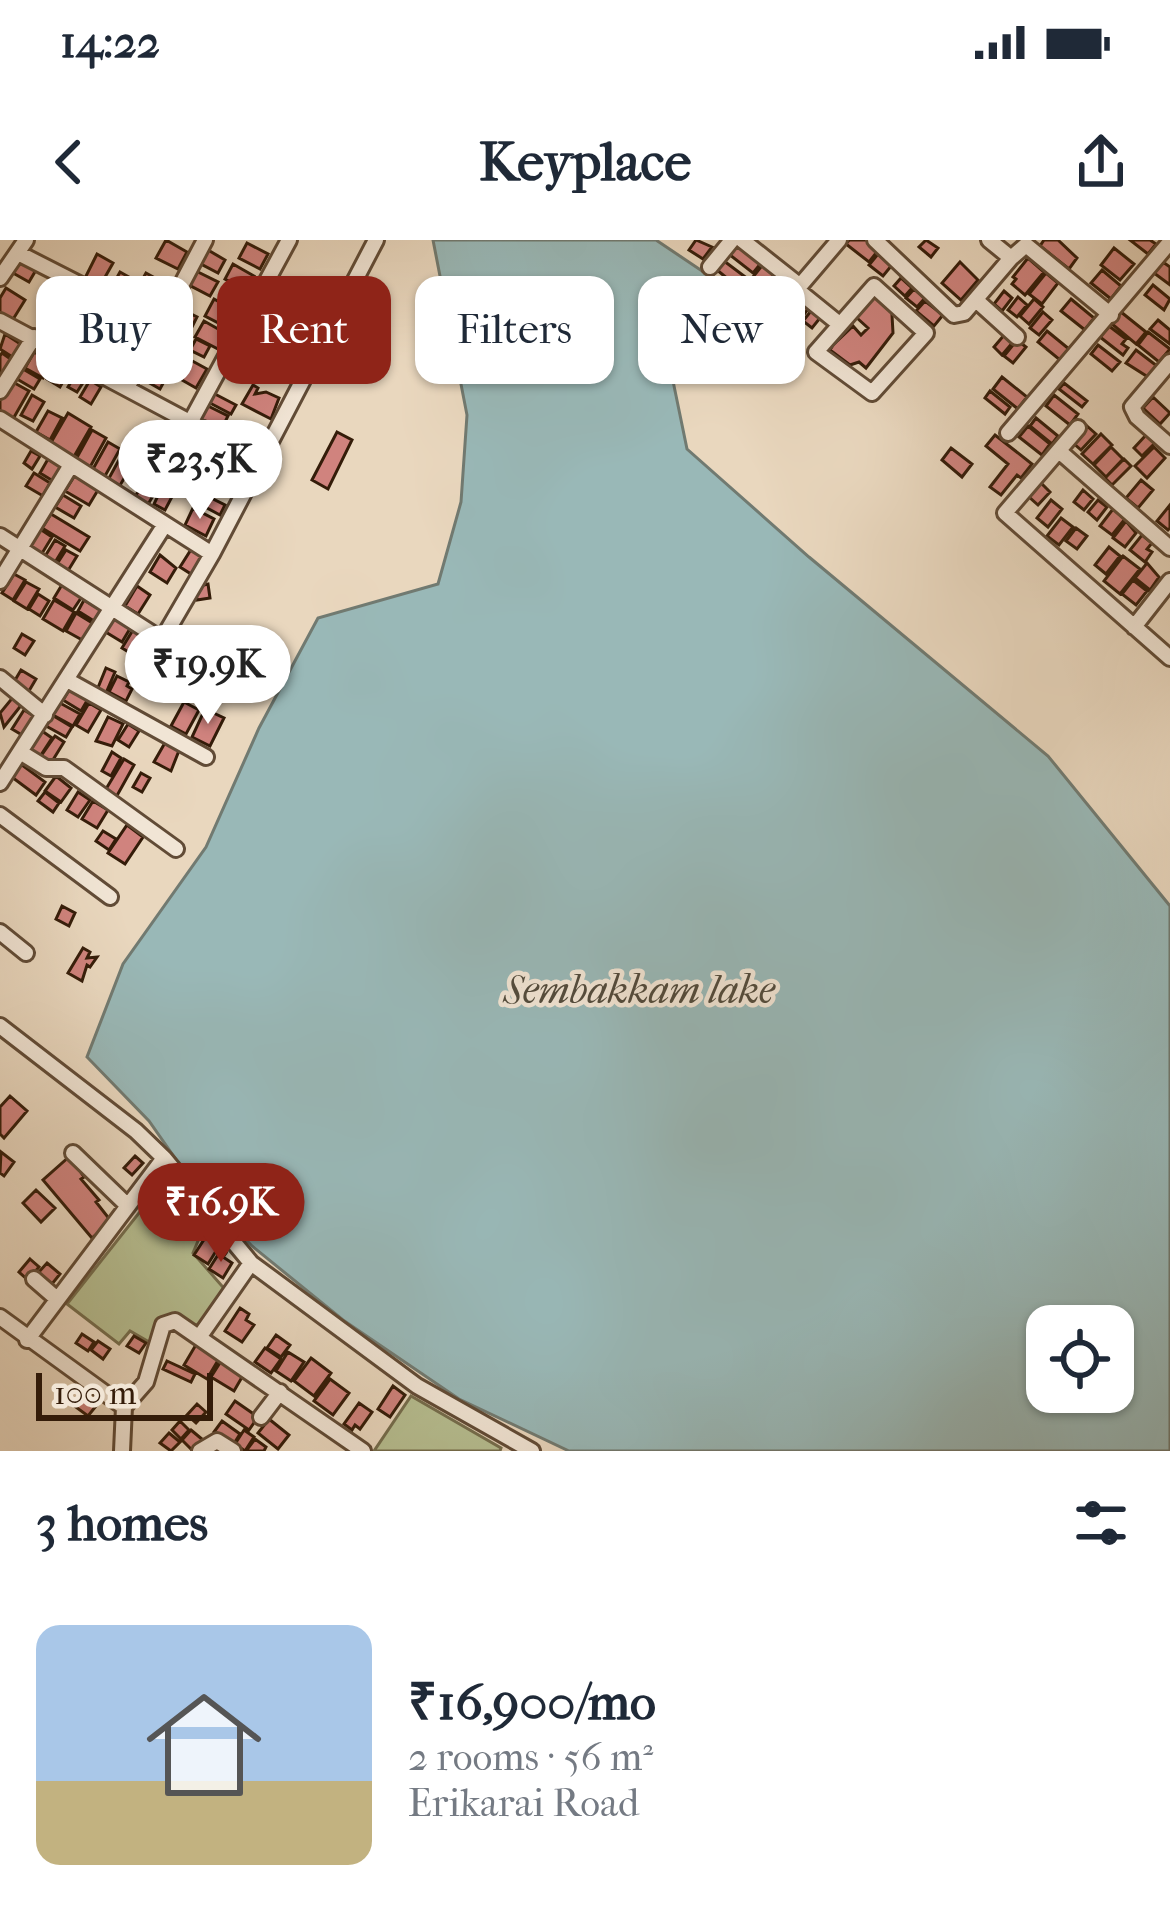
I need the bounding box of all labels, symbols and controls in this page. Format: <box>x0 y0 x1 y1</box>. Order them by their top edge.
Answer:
text: 14:22 <box>60 16 160 69</box>
icon: back <box>36 129 102 195</box>
icon: share <box>1068 129 1134 195</box>
text: Keyplace <box>479 131 691 194</box>
chip: Buy <box>36 276 193 384</box>
chip: Rent <box>217 276 391 384</box>
chip: Filters <box>415 276 614 384</box>
chip: New <box>638 276 805 384</box>
pin: ₹23.5K <box>102 420 298 522</box>
text: ₹23.5K <box>145 436 255 482</box>
pin: ₹19.9K <box>110 625 306 727</box>
text: ₹19.9K <box>152 641 264 687</box>
water label: Sembakkam lake <box>502 967 776 1013</box>
pin: ₹16.9K <box>123 1163 319 1265</box>
text: ₹16.9K <box>165 1179 277 1225</box>
map controls <box>1026 1305 1134 1413</box>
button: locate <box>1026 1305 1134 1413</box>
scale bar <box>36 1367 213 1420</box>
text: 100 m <box>54 1374 137 1413</box>
icon: filters <box>1068 1490 1134 1556</box>
text: 3 homes <box>36 1493 208 1553</box>
text: ₹16,900/mo <box>408 1672 656 1732</box>
icon: home <box>132 1673 276 1817</box>
text: 2 rooms · 56 m² <box>408 1734 653 1780</box>
text: Erikarai Road <box>408 1780 639 1826</box>

